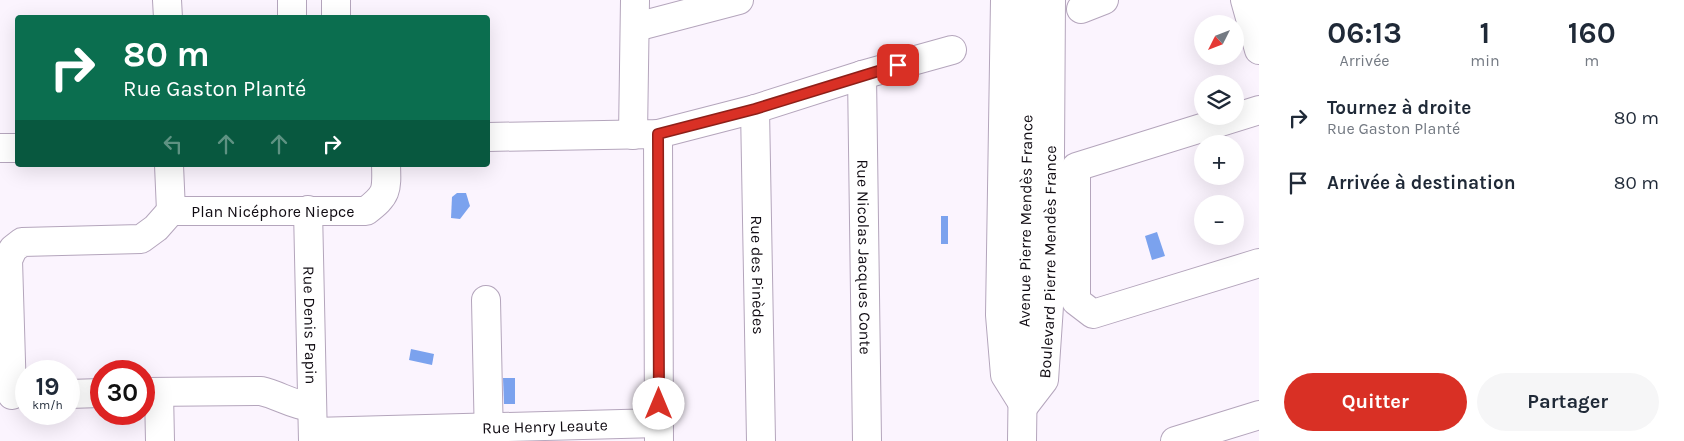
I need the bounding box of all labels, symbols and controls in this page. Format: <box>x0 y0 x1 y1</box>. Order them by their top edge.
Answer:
north arrow <box>1194 15 1244 65</box>
map controls <box>1194 15 1244 245</box>
text: 06:13 <box>1327 15 1402 51</box>
text: 1 <box>1480 15 1490 51</box>
text: 160 <box>1568 15 1616 51</box>
text: 80 m <box>123 34 210 75</box>
icon: right <box>40 35 105 100</box>
pin <box>877 44 919 86</box>
icon: arrive <box>884 51 912 79</box>
text: Arrivée <box>1340 51 1390 70</box>
text: min <box>1470 51 1500 70</box>
text: m <box>1584 51 1599 70</box>
button: layers <box>1194 75 1244 125</box>
text: Rue Gaston Planté <box>123 76 306 102</box>
text: Tournez à droite <box>1327 97 1471 119</box>
icon: right <box>1284 104 1312 132</box>
text: 80 m <box>1614 107 1659 129</box>
street label: Avenue Pierre Mendès France <box>1015 115 1036 327</box>
text: Rue Gaston Planté <box>1327 119 1460 138</box>
icon: left <box>159 130 187 158</box>
icon: ahead <box>212 130 240 158</box>
icon: ahead <box>265 130 293 158</box>
icon: right <box>318 130 346 158</box>
button: + <box>1194 135 1244 185</box>
street label: Boulevard Pierre Mendès France <box>1035 145 1060 379</box>
street label: Rue Nicolas Jacques Conte <box>853 159 875 355</box>
icon: arrive <box>1284 169 1312 197</box>
text: Arrivée à destination <box>1327 172 1516 194</box>
text: 80 m <box>1614 172 1659 194</box>
button: − <box>1194 195 1244 245</box>
street label: Plan Nicéphore Niepce <box>191 202 355 221</box>
street label: Rue des Pinèdes <box>747 215 768 335</box>
street label: Rue Denis Papin <box>299 266 321 384</box>
speed limit sign: 30 <box>90 360 155 425</box>
text: 19 <box>35 372 60 401</box>
button: Quitter <box>1284 373 1467 431</box>
button: Partager <box>1477 373 1659 431</box>
position arrow <box>632 377 684 429</box>
text: km/h <box>32 398 63 412</box>
street label: Rue Henry Leaute <box>482 415 608 438</box>

